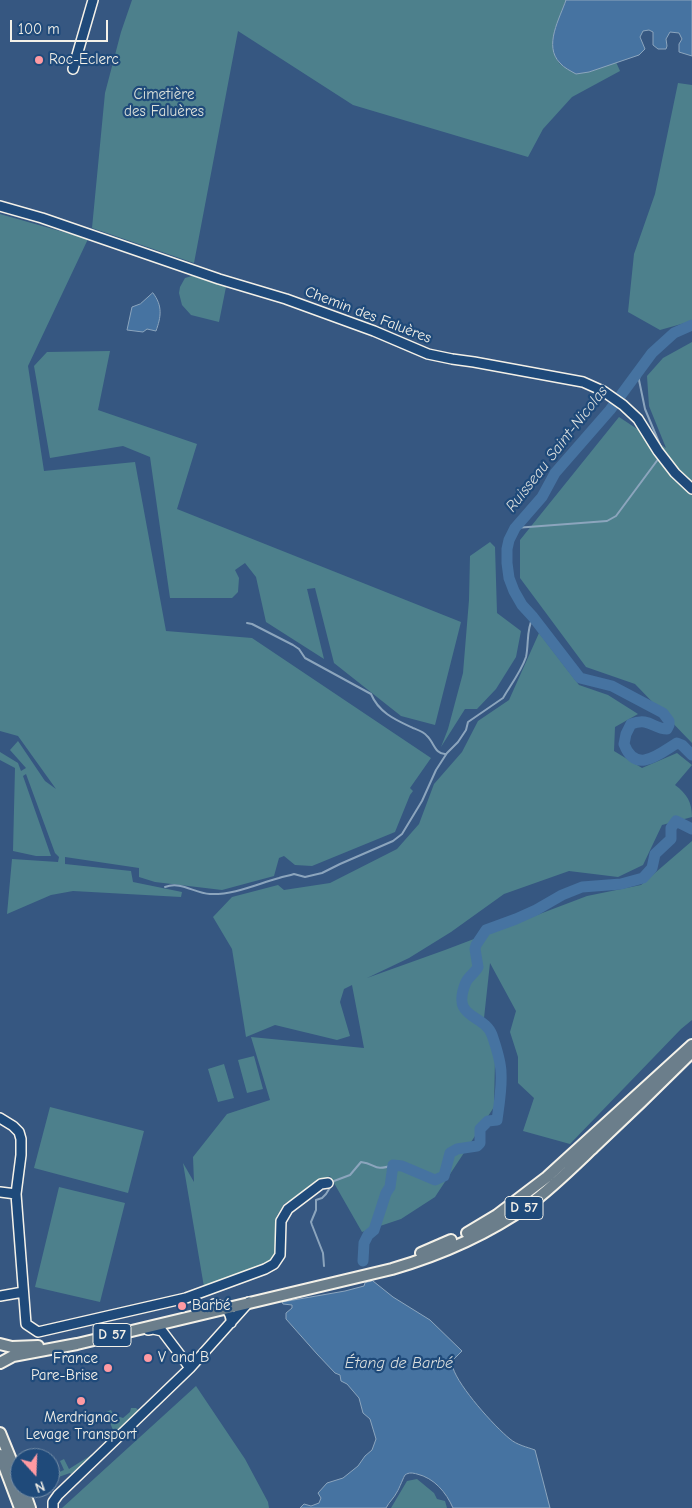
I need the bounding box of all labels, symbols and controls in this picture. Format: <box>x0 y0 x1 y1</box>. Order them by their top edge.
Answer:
scale bar <box>12 10 110 42</box>
text: 100 m <box>18 20 60 38</box>
place label: Roc-Eclerc <box>49 51 119 69</box>
marker: Roc-Eclerc <box>33 54 45 66</box>
park label: Cimetière des Faluères <box>124 86 204 121</box>
street label: Chemin des Faluères <box>302 283 434 347</box>
water label: Ruisseau Saint-Nicolas <box>502 382 612 516</box>
road number: D 57 <box>505 1196 543 1220</box>
place label: Barbé <box>192 1297 231 1315</box>
marker: Barbé <box>176 1300 188 1312</box>
road number: D 57 <box>93 1324 131 1346</box>
place label: V and B <box>158 1349 209 1367</box>
place label: France Pare-Brise <box>31 1350 98 1385</box>
marker: V and B <box>142 1352 154 1364</box>
water label: Étang de Barbé <box>345 1353 453 1373</box>
marker: France Pare-Brise <box>102 1362 114 1374</box>
marker: Merdrignac Levage Transport <box>75 1395 87 1407</box>
place label: Merdrignac Levage Transport <box>26 1409 136 1444</box>
north arrow <box>10 1448 60 1498</box>
text: N <box>33 1477 47 1496</box>

